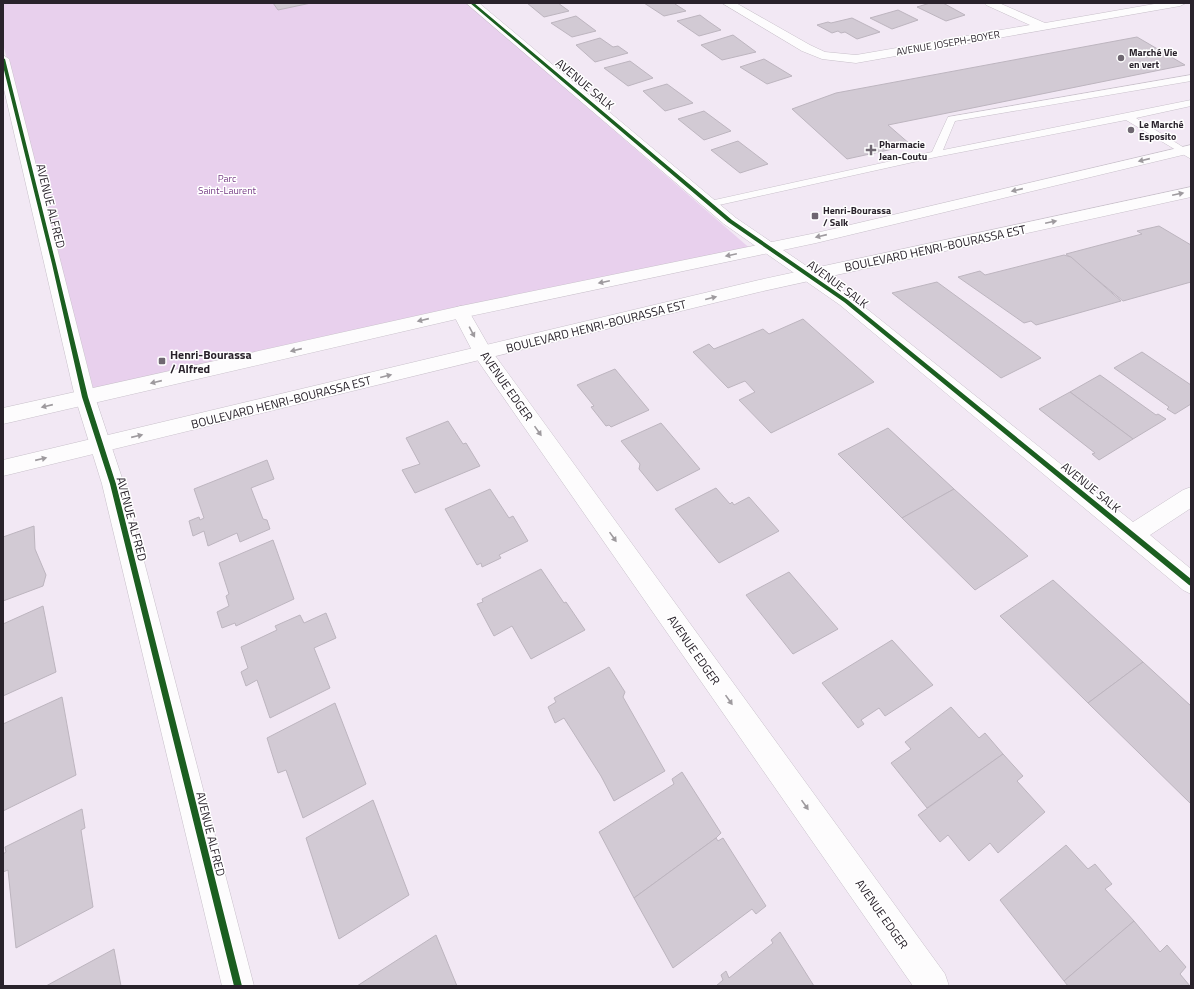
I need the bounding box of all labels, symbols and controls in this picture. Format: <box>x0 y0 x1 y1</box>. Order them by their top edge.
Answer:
street label: AVENUE JOSEPH-BOYER <box>895 26 1001 60</box>
place label: Marché Vie en vert <box>1129 45 1177 72</box>
marker: Marché Vie en vert <box>1116 53 1126 63</box>
street label: AVENUE SALK <box>551 54 619 114</box>
place label: Le Marché Esposito <box>1139 117 1184 144</box>
marker: Le Marché Esposito <box>1126 125 1136 135</box>
place label: Pharmacie Jean-Coutu <box>879 137 927 164</box>
marker: Pharmacie Jean-Coutu <box>866 145 876 155</box>
one-way arrow <box>1138 157 1150 163</box>
street label: AVENUE ALFRED <box>31 162 71 251</box>
park label: Parc Saint-Laurent <box>198 171 256 198</box>
one-way arrow <box>1011 187 1024 193</box>
one-way arrow <box>1171 191 1184 197</box>
place label: Henri-Bourassa / Salk <box>823 203 891 230</box>
marker: Henri-Bourassa / Salk <box>810 211 820 221</box>
street label: BOULEVARD HENRI-BOURASSA EST <box>843 219 1028 277</box>
one-way arrow <box>1045 219 1057 225</box>
one-way arrow <box>815 234 827 240</box>
one-way arrow <box>725 253 738 259</box>
street label: AVENUE SALK <box>803 255 873 313</box>
one-way arrow <box>598 279 610 285</box>
street label: BOULEVARD HENRI-BOURASSA EST <box>504 294 689 358</box>
one-way arrow <box>705 294 718 300</box>
one-way arrow <box>416 318 429 324</box>
one-way arrow <box>468 327 475 338</box>
place label: Henri-Bourassa / Alfred <box>170 345 252 378</box>
one-way arrow <box>290 347 302 353</box>
street label: AVENUE EDGER <box>476 347 538 425</box>
marker: Henri-Bourassa / Alfred <box>157 356 167 366</box>
street label: BOULEVARD HENRI-BOURASSA EST <box>189 370 374 434</box>
one-way arrow <box>380 373 392 379</box>
one-way arrow <box>149 380 162 386</box>
one-way arrow <box>40 403 52 409</box>
one-way arrow <box>534 425 542 436</box>
one-way arrow <box>131 433 144 439</box>
one-way arrow <box>35 456 47 462</box>
street label: AVENUE SALK <box>1057 457 1125 517</box>
street label: AVENUE ALFRED <box>112 475 152 563</box>
one-way arrow <box>609 531 617 542</box>
street label: AVENUE EDGER <box>663 611 725 689</box>
one-way arrow <box>725 694 733 705</box>
street label: AVENUE ALFRED <box>191 790 231 879</box>
one-way arrow <box>801 800 809 811</box>
street label: AVENUE EDGER <box>851 875 913 953</box>

